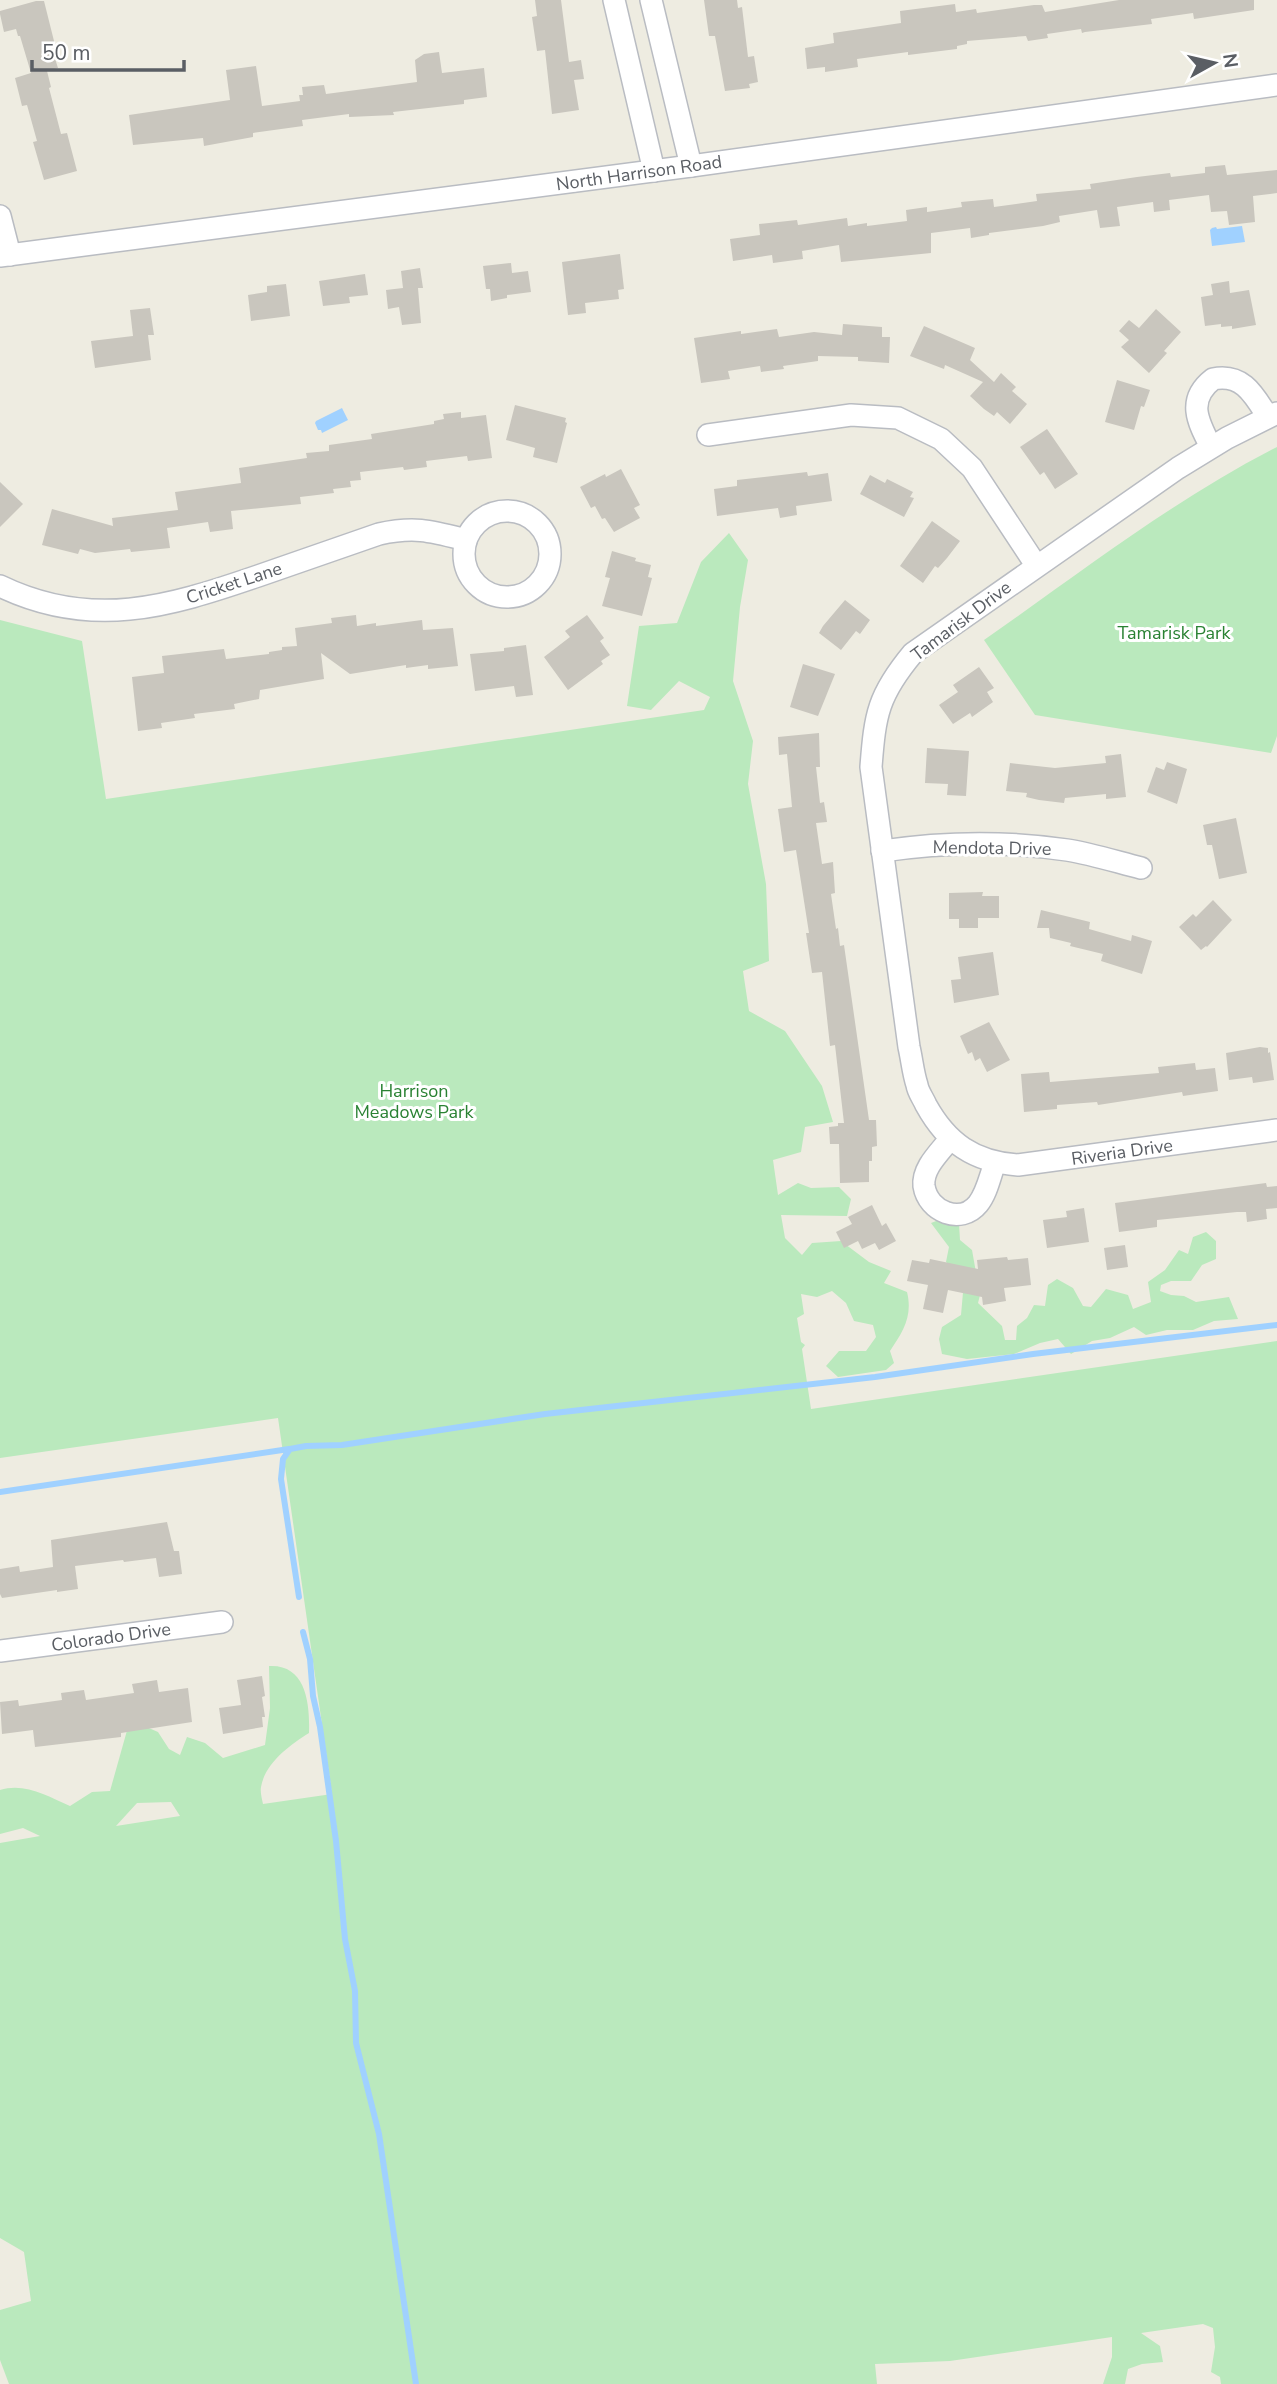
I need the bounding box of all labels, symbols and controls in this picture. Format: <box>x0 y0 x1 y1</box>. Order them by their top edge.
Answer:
scale bar <box>32 28 184 72</box>
north arrow <box>1179 28 1249 98</box>
text: 50 m <box>42 39 91 67</box>
text: N <box>1216 52 1244 70</box>
street label: North Harrison Road <box>555 149 723 197</box>
street label: Cricket Lane <box>183 556 285 610</box>
street label: Tamarisk Drive <box>906 575 1016 667</box>
park label: Tamarisk Park <box>1118 621 1231 645</box>
street label: Mendota Drive <box>932 835 1052 861</box>
park label: Harrison Meadows Park <box>354 1079 475 1124</box>
street label: Riveria Drive <box>1070 1133 1174 1171</box>
street label: Colorado Drive <box>50 1617 172 1657</box>

